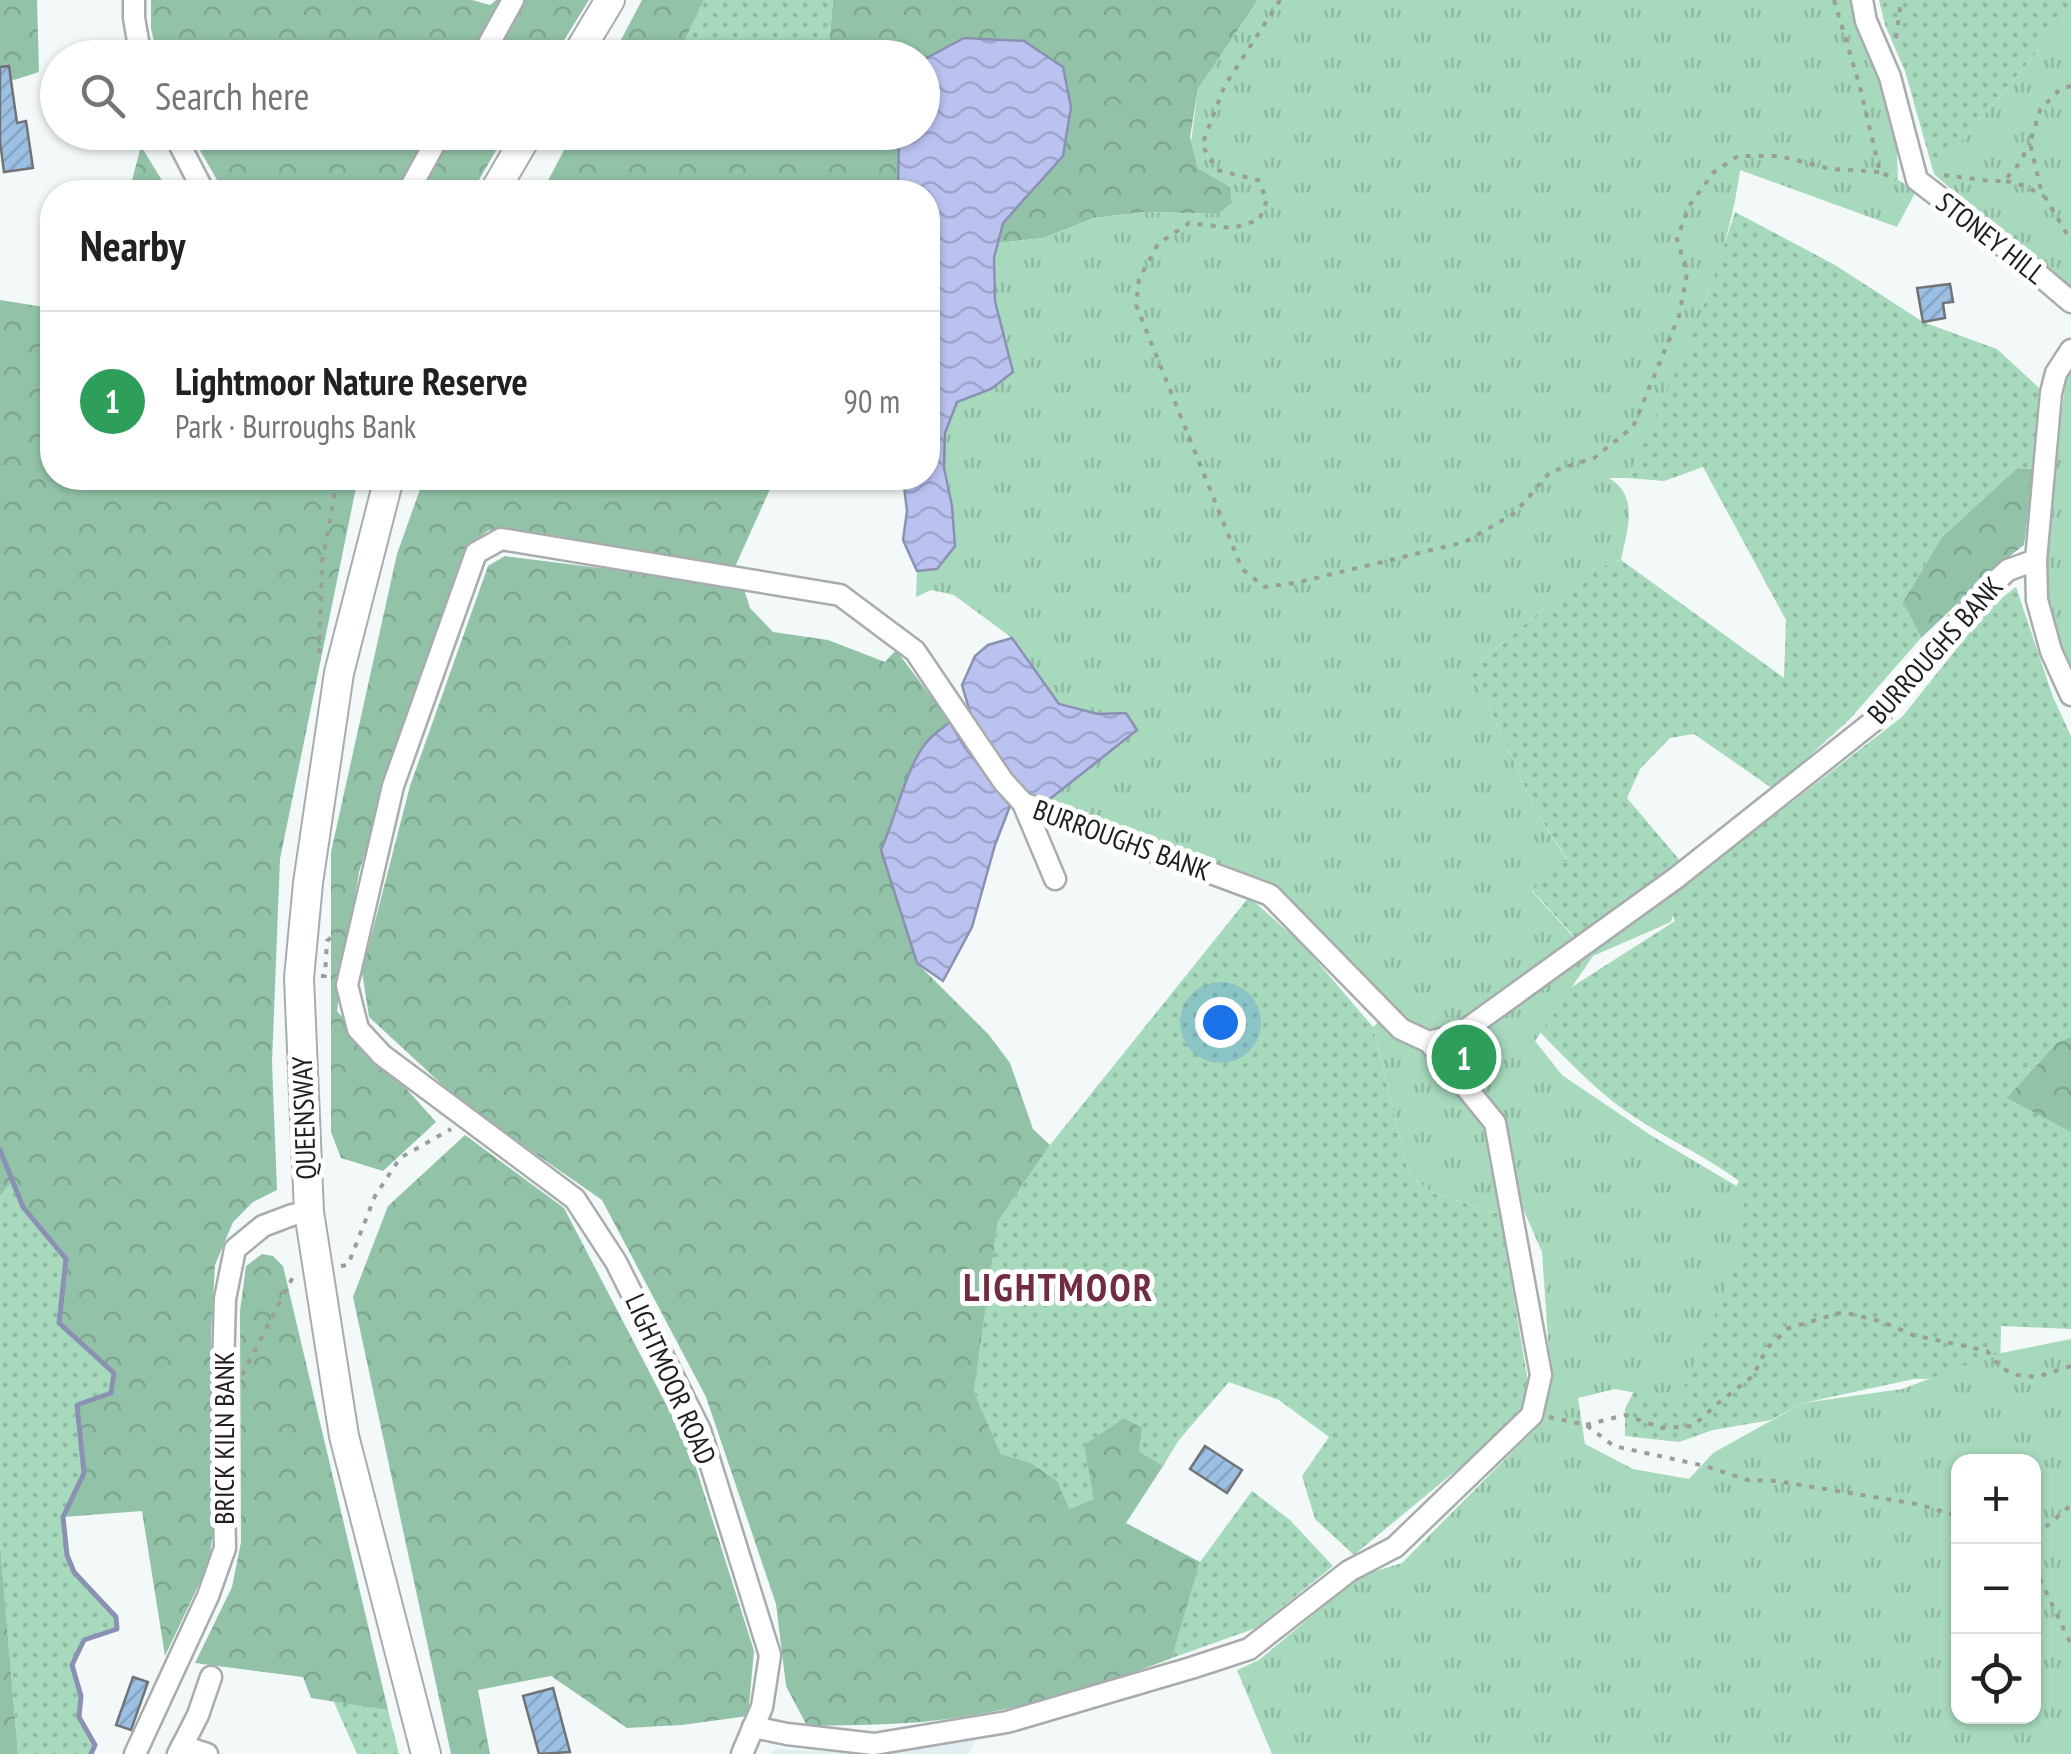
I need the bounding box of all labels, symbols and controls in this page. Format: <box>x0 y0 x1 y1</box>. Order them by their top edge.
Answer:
search box <box>40 40 940 150</box>
icon: search <box>75 68 130 123</box>
text: Search here <box>155 71 309 120</box>
street label: STONEY HILL <box>1929 183 2054 292</box>
text: Nearby <box>80 218 185 273</box>
text: Lightmoor Nature Reserve <box>175 356 528 405</box>
text: 1 <box>105 380 120 422</box>
text: 90 m <box>844 380 900 422</box>
text: Park · Burroughs Bank <box>175 405 416 447</box>
street label: BURROUGHS BANK <box>1859 568 2011 731</box>
street label: BURROUGHS BANK <box>1029 790 1216 889</box>
your location <box>1195 997 1246 1048</box>
pin: 1 <box>1432 1020 1496 1094</box>
street label: QUEENSWAY <box>283 1055 324 1180</box>
district label: LIGHTMOOR <box>963 1262 1155 1311</box>
street label: LIGHTMOOR ROAD <box>617 1288 726 1470</box>
street label: BRICK KILN BANK <box>205 1351 242 1525</box>
map controls <box>1951 1454 2041 1724</box>
button: + <box>1951 1454 2041 1544</box>
button: − <box>1951 1544 2041 1634</box>
button: locate <box>1951 1634 2041 1724</box>

